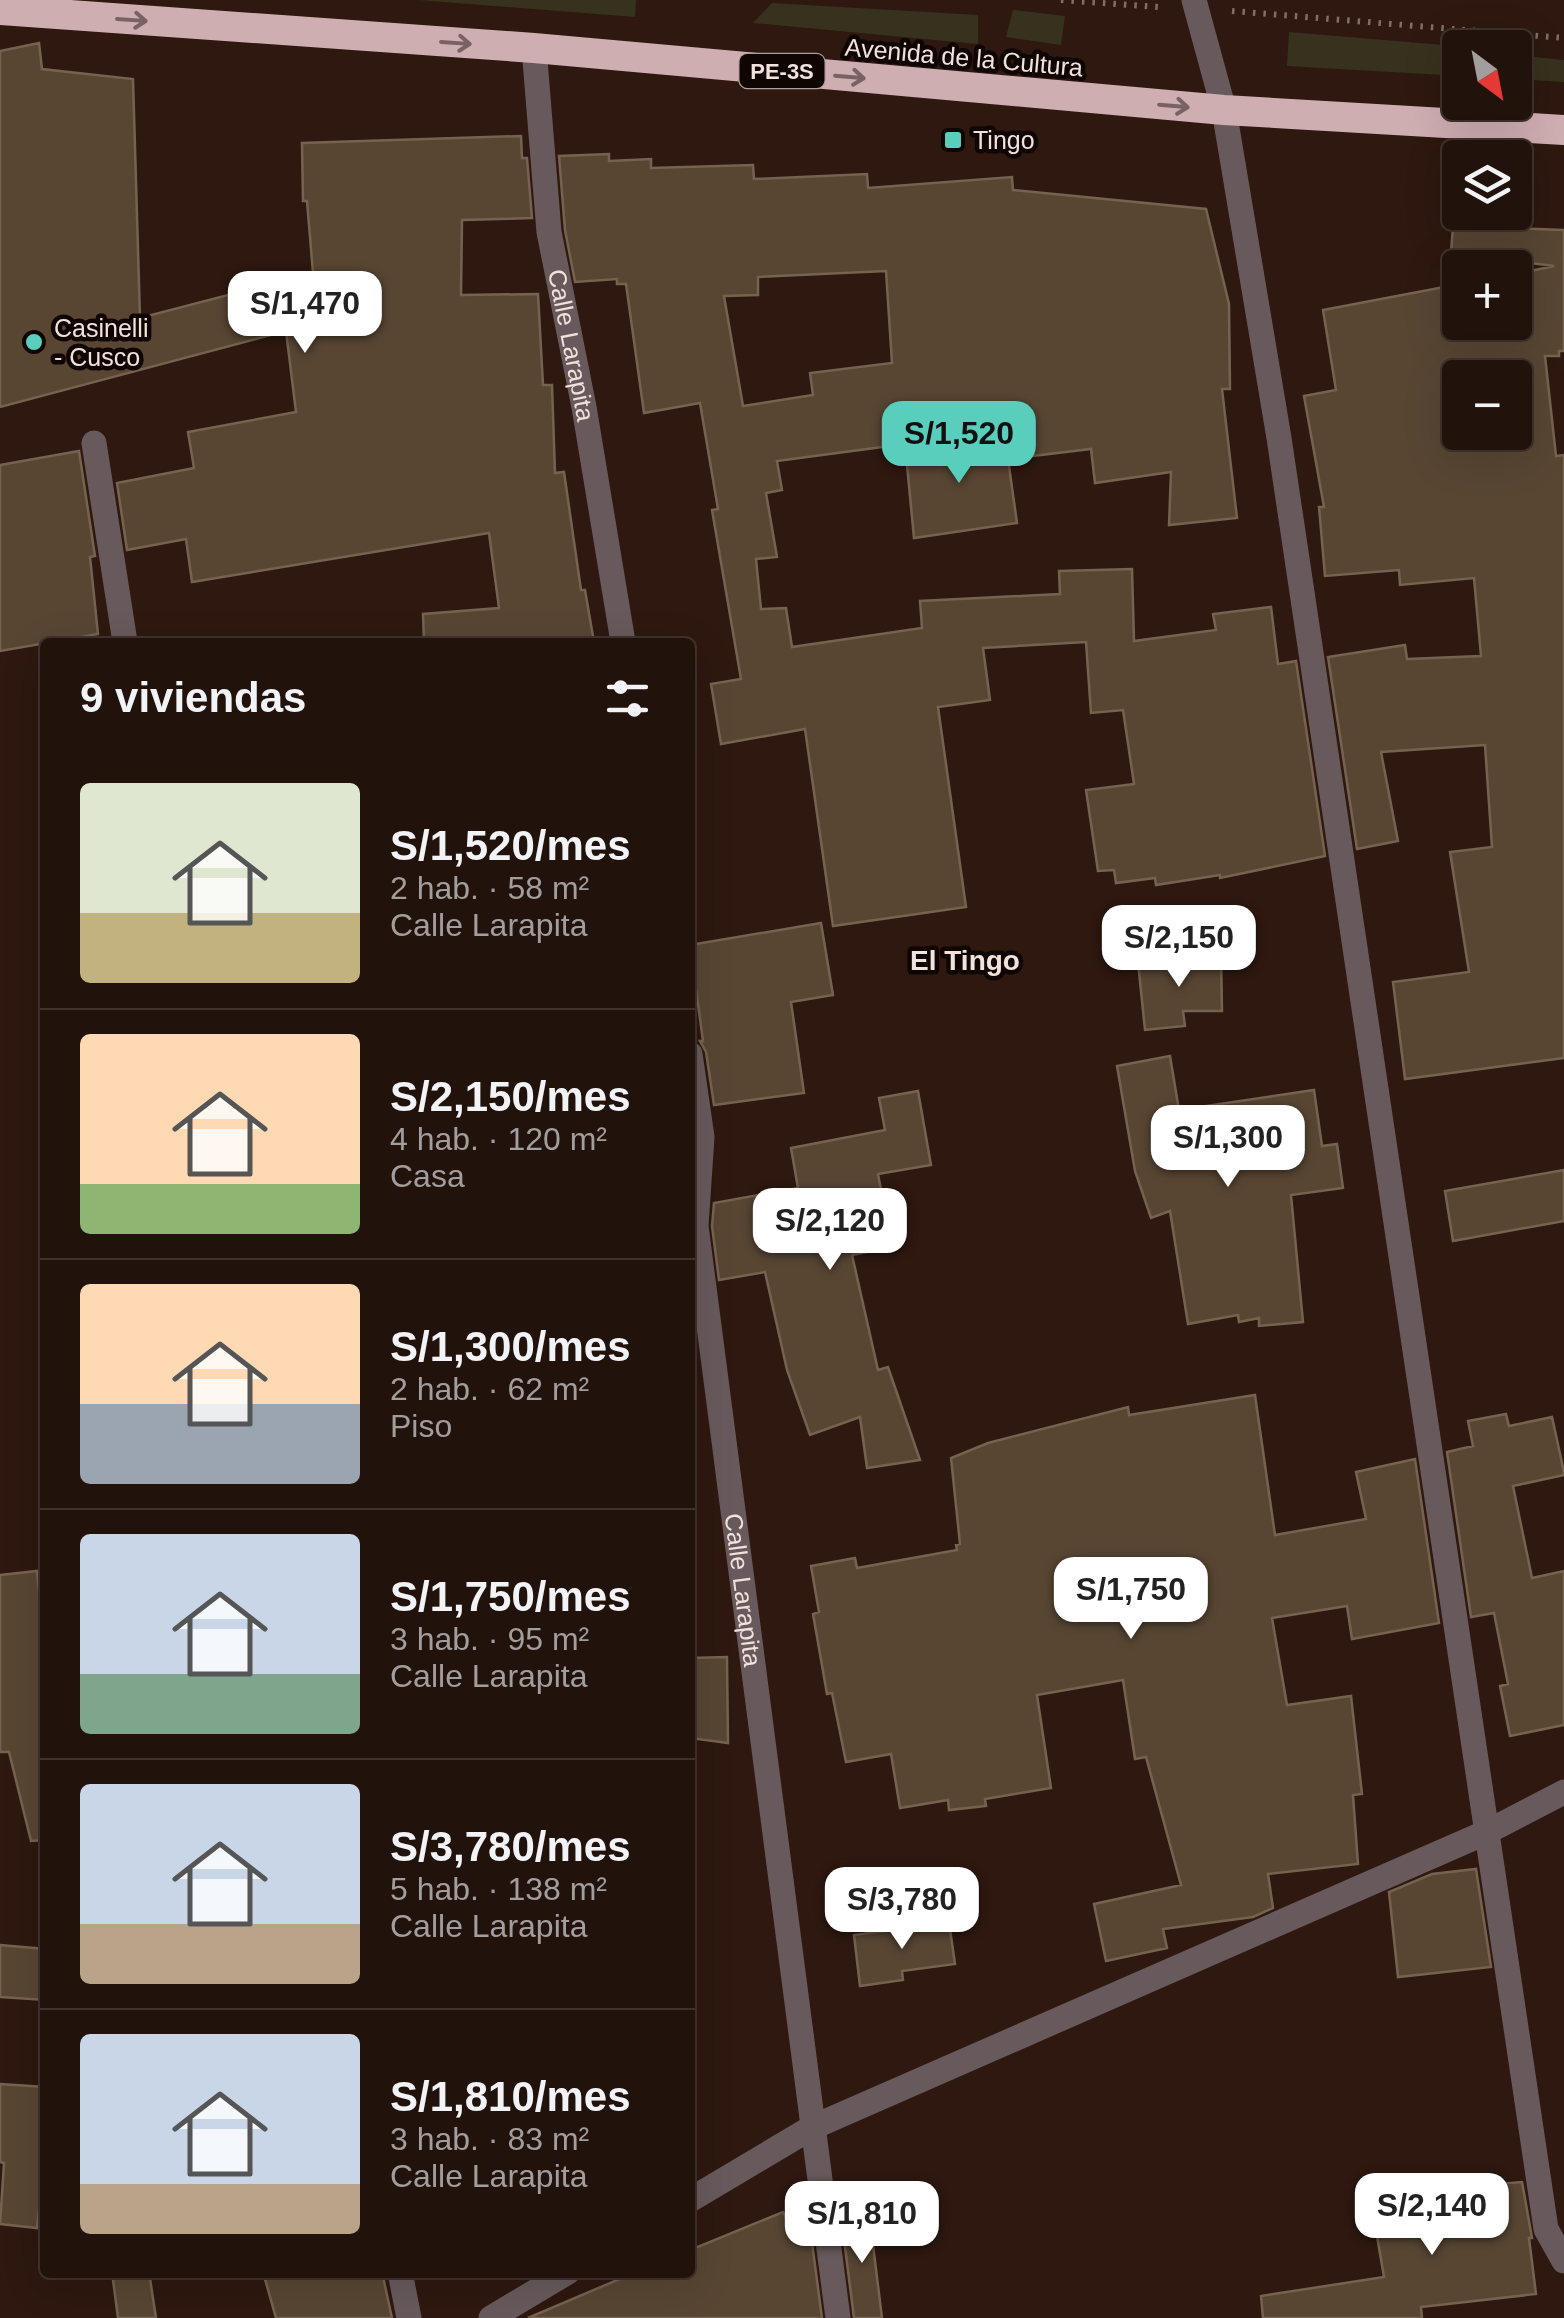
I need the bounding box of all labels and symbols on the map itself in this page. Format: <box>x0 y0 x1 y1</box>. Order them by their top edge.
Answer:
one-way arrow <box>116 10 148 29</box>
north arrow <box>1442 30 1532 120</box>
street label: Avenida de la Cultura <box>844 33 1084 81</box>
one-way arrow <box>440 34 472 53</box>
road number: PE-3S <box>740 54 824 88</box>
one-way arrow <box>833 67 865 86</box>
one-way arrow <box>1157 96 1189 115</box>
place label: Tingo <box>973 126 1035 154</box>
marker: Tingo <box>942 129 964 151</box>
street label: Calle Larapita <box>543 267 600 423</box>
pin: S/1,470 <box>213 271 397 356</box>
place label: Casinelli - Cusco <box>54 314 148 371</box>
marker: Casinelli - Cusco <box>23 331 45 353</box>
pin: S/1,520 <box>867 401 1051 486</box>
pin: S/2,150 <box>1087 905 1271 990</box>
district label: El Tingo <box>910 945 1020 976</box>
pin: S/1,300 <box>1136 1105 1320 1190</box>
pin: S/2,120 <box>738 1188 922 1273</box>
street label: Calle Larapita <box>719 1512 767 1668</box>
pin: S/1,750 <box>1039 1557 1223 1642</box>
pin: S/3,780 <box>810 1867 994 1952</box>
pin: S/2,140 <box>1340 2173 1524 2258</box>
pin: S/1,810 <box>770 2181 954 2266</box>

